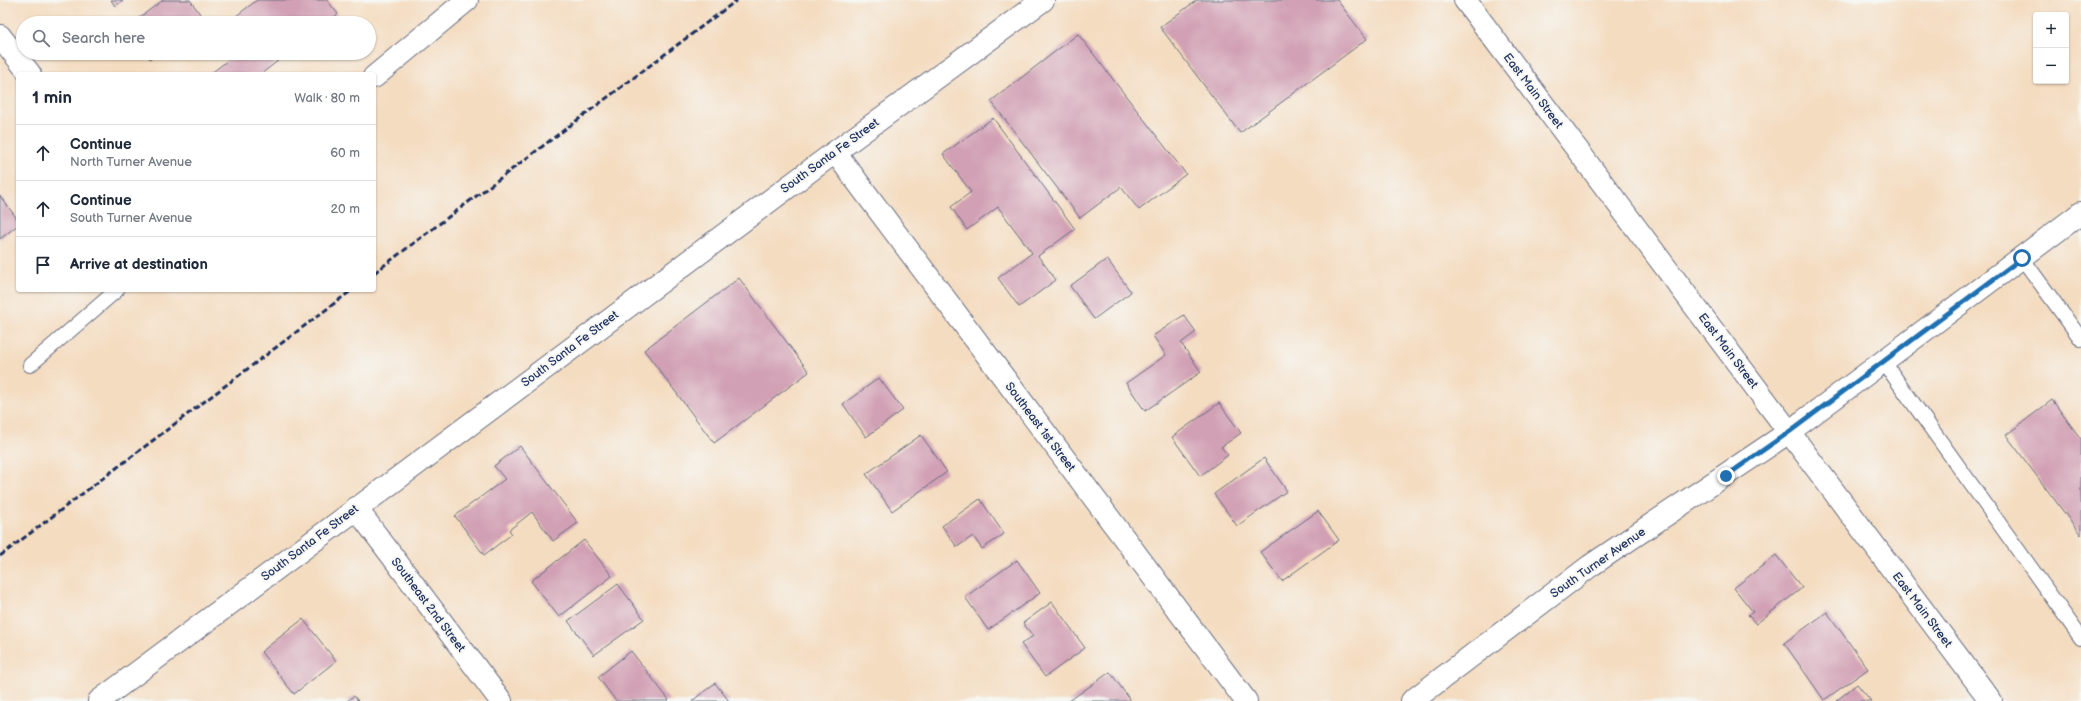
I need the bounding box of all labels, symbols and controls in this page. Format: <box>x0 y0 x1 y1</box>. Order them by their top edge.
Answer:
map controls <box>2033 12 2069 84</box>
button: + <box>2033 12 2069 48</box>
search box <box>16 16 376 60</box>
icon: search <box>30 27 52 49</box>
text: Search here <box>62 29 145 48</box>
button: − <box>2033 48 2069 84</box>
street label: East Main Street <box>1500 50 1566 132</box>
text: 1 min <box>32 88 72 108</box>
text: Walk · 80 m <box>294 90 360 106</box>
street label: South Santa Fe Street <box>778 115 882 197</box>
text: Continue <box>70 135 132 154</box>
icon: ahead <box>32 142 54 164</box>
text: 60 m <box>330 145 360 161</box>
text: North Turner Avenue <box>70 154 192 170</box>
text: Continue <box>70 191 132 210</box>
icon: ahead <box>32 198 54 220</box>
text: 20 m <box>330 201 360 217</box>
text: South Turner Avenue <box>70 210 192 226</box>
route start <box>2013 249 2031 267</box>
icon: arrive <box>32 254 54 276</box>
text: Arrive at destination <box>70 255 208 274</box>
street label: South Santa Fe Street <box>518 307 622 390</box>
street label: East Main Street <box>1695 310 1761 392</box>
street label: Southeast 1st Street <box>1002 379 1079 475</box>
route end <box>1717 467 1735 485</box>
street label: South Santa Fe Street <box>258 501 362 584</box>
street label: South Turner Avenue <box>1547 524 1649 602</box>
street label: Southeast 2nd Street <box>388 555 469 655</box>
street label: East Main Street <box>1889 569 1955 651</box>

